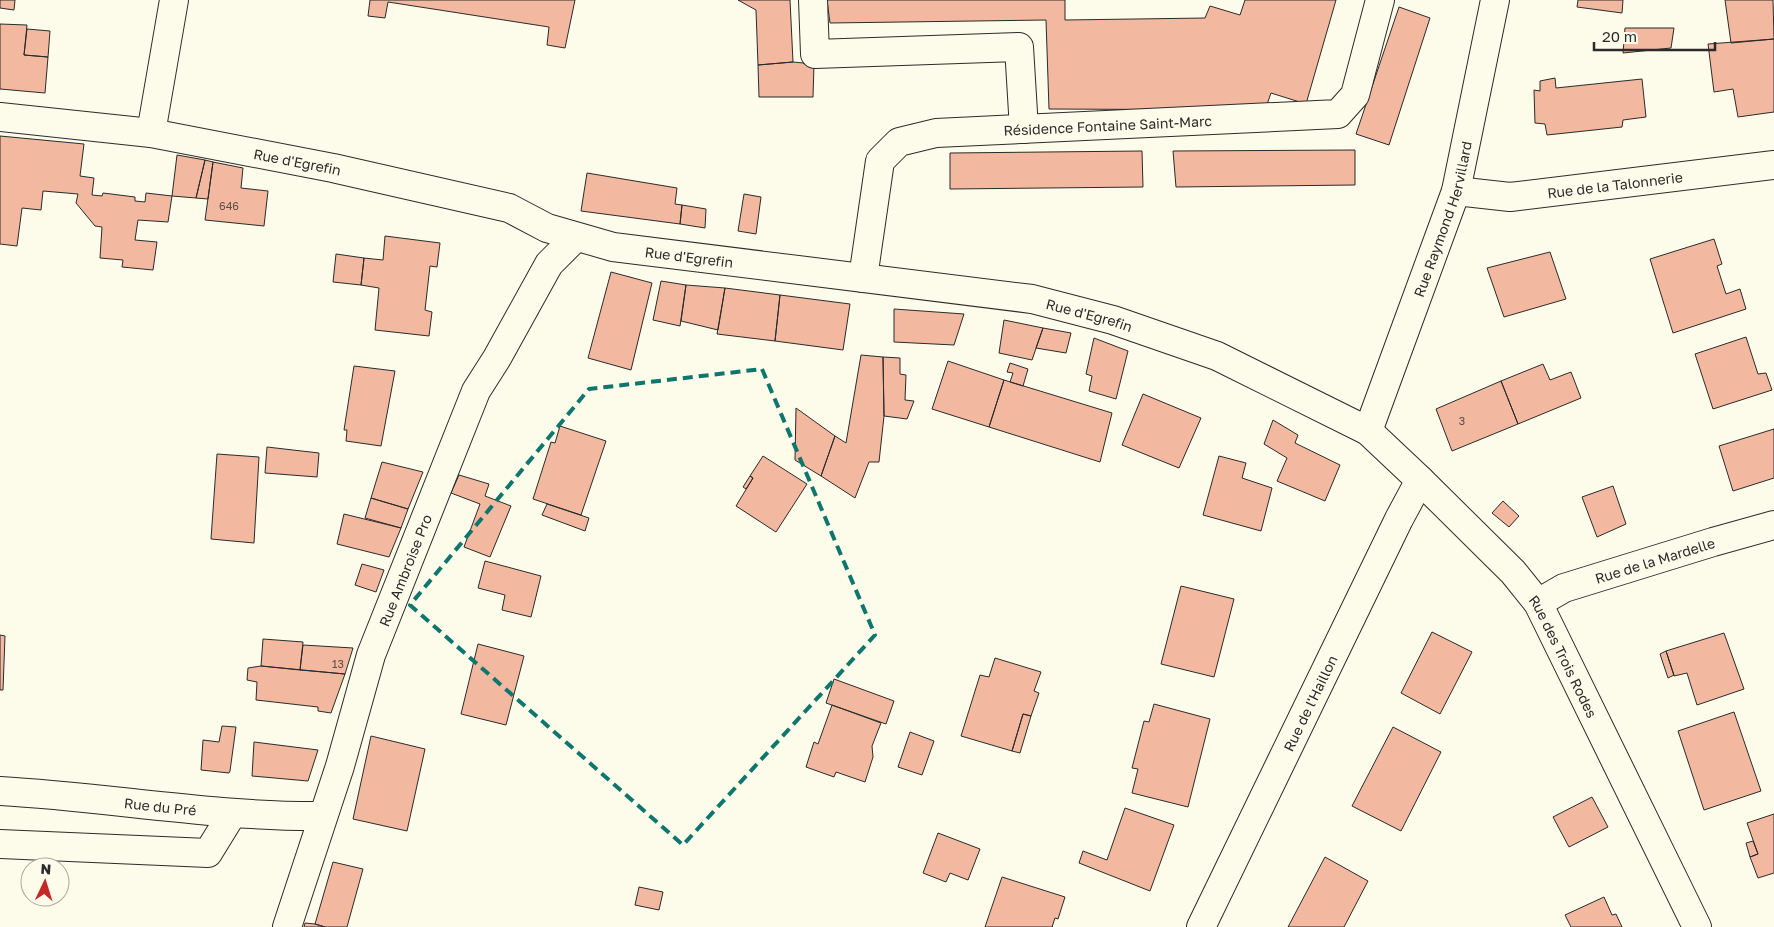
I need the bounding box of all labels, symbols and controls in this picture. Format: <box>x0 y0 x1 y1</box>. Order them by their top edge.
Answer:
scale bar <box>1594 20 1715 52</box>
text: 20 m <box>1602 27 1637 45</box>
street label: Résidence Fontaine Saint-Marc <box>1003 111 1213 138</box>
street label: Rue Raymond Hervillard <box>1409 140 1474 299</box>
street label: Rue d'Egrefin <box>252 144 343 178</box>
street label: Rue de la Talonnerie <box>1546 168 1684 201</box>
house number: 646 <box>219 199 239 212</box>
street label: Rue d'Egrefin <box>644 243 734 270</box>
street label: Rue d'Egrefin <box>1044 295 1135 335</box>
house number: 3 <box>1459 414 1465 427</box>
street label: Rue Ambroise Pro <box>375 512 435 629</box>
street label: Rue de la Mardelle <box>1593 533 1717 586</box>
street label: Rue des Trois Rodes <box>1526 591 1601 720</box>
street label: Rue de l'Haillon <box>1279 652 1340 754</box>
house number: 13 <box>332 657 344 670</box>
street label: Rue du Pré <box>123 794 197 818</box>
north arrow <box>20 857 70 907</box>
text: N <box>40 860 52 877</box>

